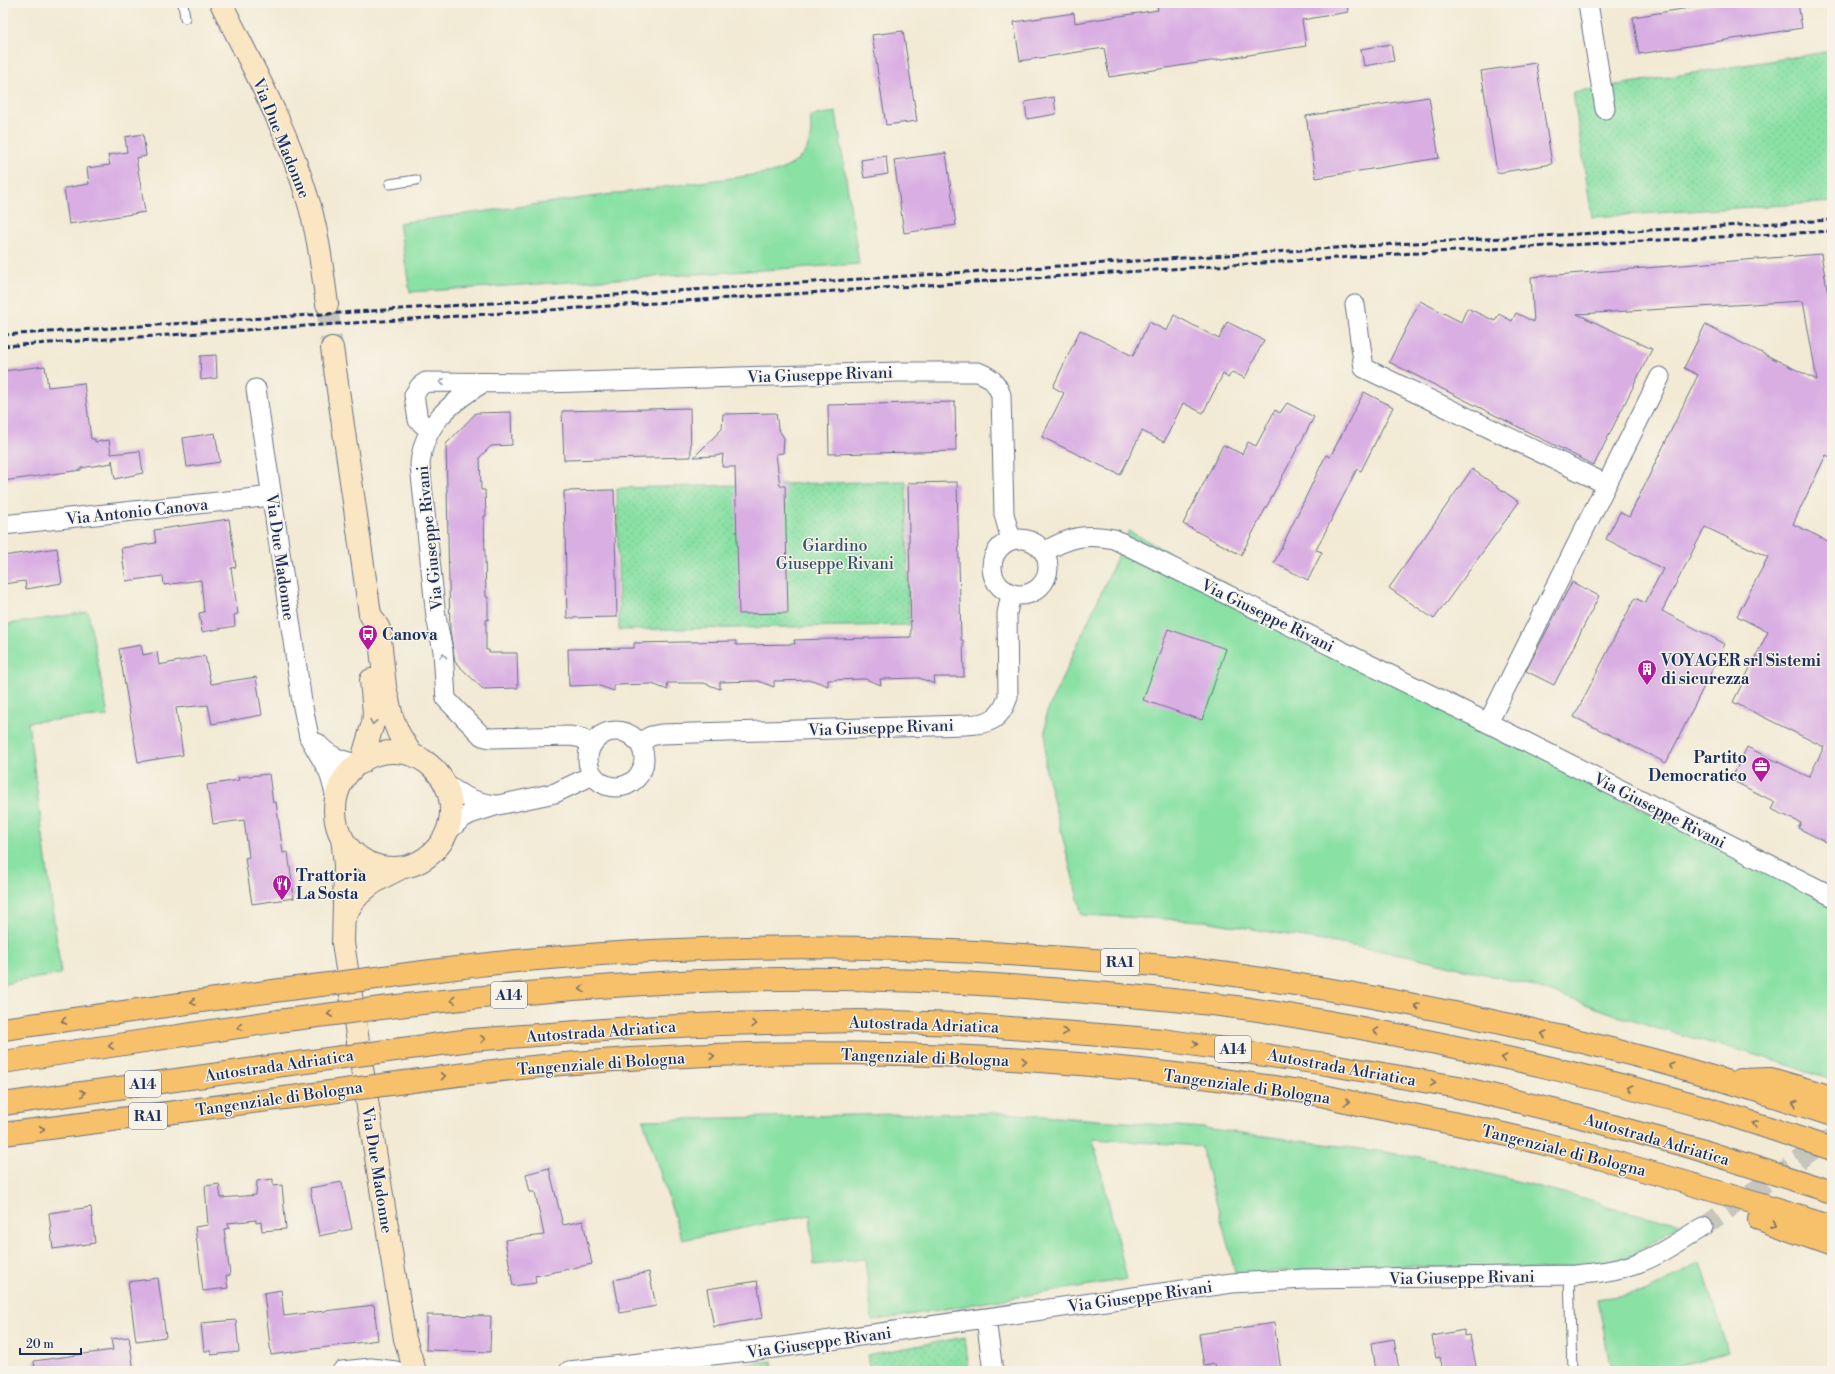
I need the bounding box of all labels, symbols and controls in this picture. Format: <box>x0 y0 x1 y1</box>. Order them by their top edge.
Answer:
street label: Via Due Madonne <box>248 75 314 201</box>
street label: Via Giuseppe Rivani <box>746 362 893 388</box>
one-way arrow <box>439 378 445 386</box>
street label: Via Giuseppe Rivani <box>412 464 448 612</box>
street label: Via Due Madonne <box>261 492 299 622</box>
street label: Via Antonio Canova <box>64 495 210 529</box>
park label: Giardino Giuseppe Rivani <box>776 536 894 574</box>
street label: Via Giuseppe Rivani <box>1197 575 1337 657</box>
bus stop icon: Canova <box>357 623 379 651</box>
place label: Canova <box>382 625 438 645</box>
place label: VOYAGER srl Sistemi di sicurezza <box>1660 651 1821 689</box>
one-way arrow <box>439 653 448 659</box>
building icon: VOYAGER srl Sistemi di sicurezza <box>1636 658 1658 686</box>
street label: Via Giuseppe Rivani <box>807 715 954 741</box>
one-way arrow <box>369 719 378 725</box>
place label: Partito Democratico <box>1648 748 1747 786</box>
office icon: Partito Democratico <box>1750 755 1772 783</box>
street label: Via Giuseppe Rivani <box>1589 768 1729 853</box>
place label: Trattoria La Sosta <box>296 866 367 904</box>
restaurant icon: Trattoria La Sosta <box>271 873 293 901</box>
road number: RA1 <box>1101 949 1139 975</box>
road number: A14 <box>491 982 527 1008</box>
one-way arrow <box>579 984 585 993</box>
one-way arrow <box>450 995 456 1004</box>
one-way arrow <box>190 997 196 1006</box>
one-way arrow <box>1414 1002 1421 1010</box>
one-way arrow <box>327 1009 333 1018</box>
street label: Autostrada Adriatica <box>848 1012 1000 1038</box>
one-way arrow <box>61 1016 67 1025</box>
street label: Autostrada Adriatica <box>524 1017 678 1047</box>
one-way arrow <box>751 1019 757 1028</box>
one-way arrow <box>237 1022 243 1031</box>
one-way arrow <box>1062 1027 1068 1036</box>
one-way arrow <box>1373 1028 1379 1036</box>
one-way arrow <box>1541 1030 1548 1038</box>
one-way arrow <box>480 1035 486 1044</box>
road number: A14 <box>1215 1036 1251 1062</box>
one-way arrow <box>1192 1040 1198 1049</box>
one-way arrow <box>108 1041 114 1050</box>
street label: Tangenziale di Bologna <box>840 1045 1010 1071</box>
street label: Autostrada Adriatica <box>1265 1045 1418 1091</box>
street label: Autostrada Adriatica <box>202 1046 356 1086</box>
street label: Tangenziale di Bologna <box>516 1048 687 1080</box>
one-way arrow <box>709 1051 715 1060</box>
one-way arrow <box>1500 1054 1507 1062</box>
one-way arrow <box>1021 1056 1027 1065</box>
one-way arrow <box>1667 1061 1674 1070</box>
street label: Tangenziale di Bologna <box>1162 1065 1333 1109</box>
road number: A14 <box>125 1071 161 1097</box>
one-way arrow <box>440 1072 446 1081</box>
street label: Tangenziale di Bologna <box>194 1077 365 1121</box>
one-way arrow <box>1430 1078 1437 1087</box>
one-way arrow <box>1627 1084 1634 1093</box>
one-way arrow <box>80 1089 86 1098</box>
one-way arrow <box>1344 1097 1350 1105</box>
one-way arrow <box>1792 1099 1799 1108</box>
road number: RA1 <box>129 1103 167 1129</box>
street label: Via Due Madonne <box>357 1105 397 1235</box>
street label: Autostrada Adriatica <box>1581 1109 1733 1171</box>
one-way arrow <box>1752 1120 1759 1129</box>
street label: Tangenziale di Bologna <box>1480 1121 1649 1181</box>
one-way arrow <box>39 1125 45 1134</box>
one-way arrow <box>1770 1219 1777 1227</box>
street label: Via Giuseppe Rivani <box>1388 1267 1535 1289</box>
street label: Via Giuseppe Rivani <box>1066 1277 1214 1317</box>
street label: Via Giuseppe Rivani <box>745 1323 893 1363</box>
scale bar <box>20 1330 81 1356</box>
text: 20 m <box>26 1337 54 1352</box>

